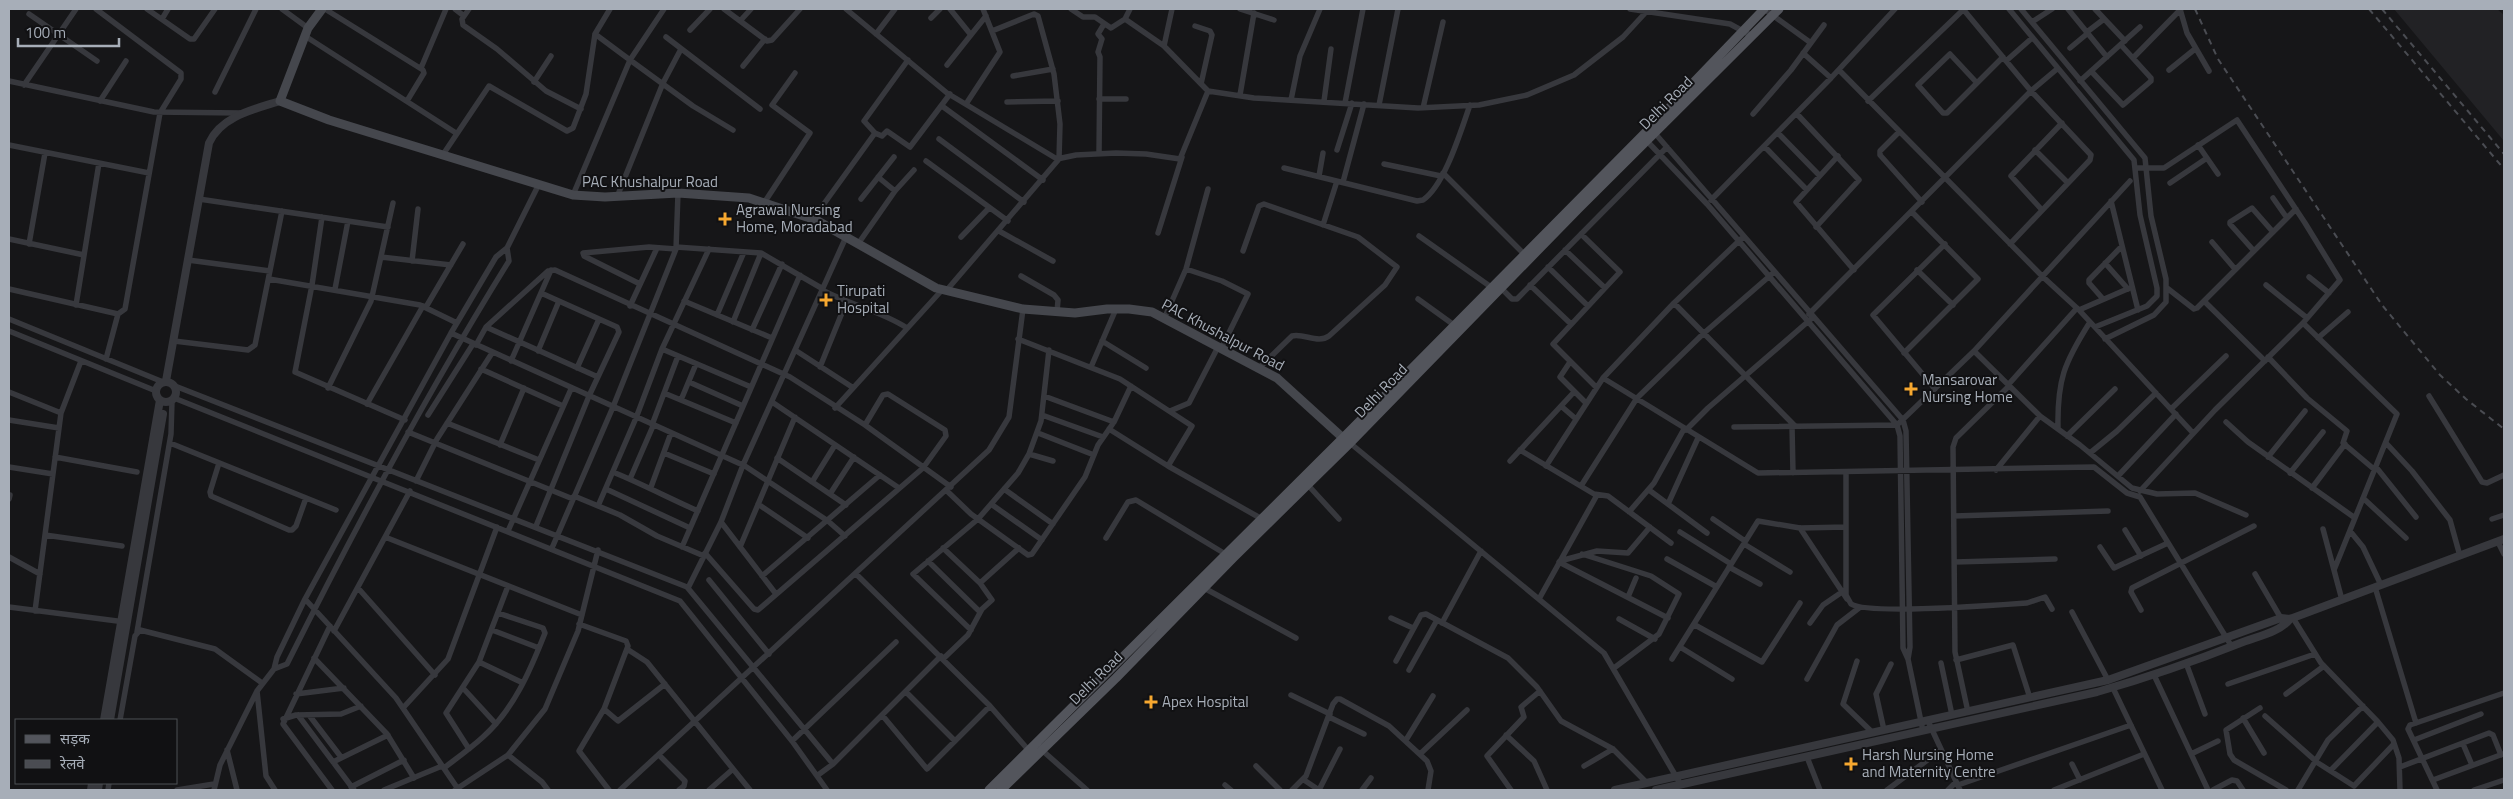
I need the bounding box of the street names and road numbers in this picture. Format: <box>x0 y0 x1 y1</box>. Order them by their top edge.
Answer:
street label: Delhi Road <box>1634 71 1698 135</box>
street label: PAC Khushalpur Road <box>582 170 718 193</box>
street label: PAC Khushalpur Road <box>1158 292 1289 377</box>
street label: Delhi Road <box>1349 358 1412 423</box>
street label: Delhi Road <box>1064 646 1128 710</box>

